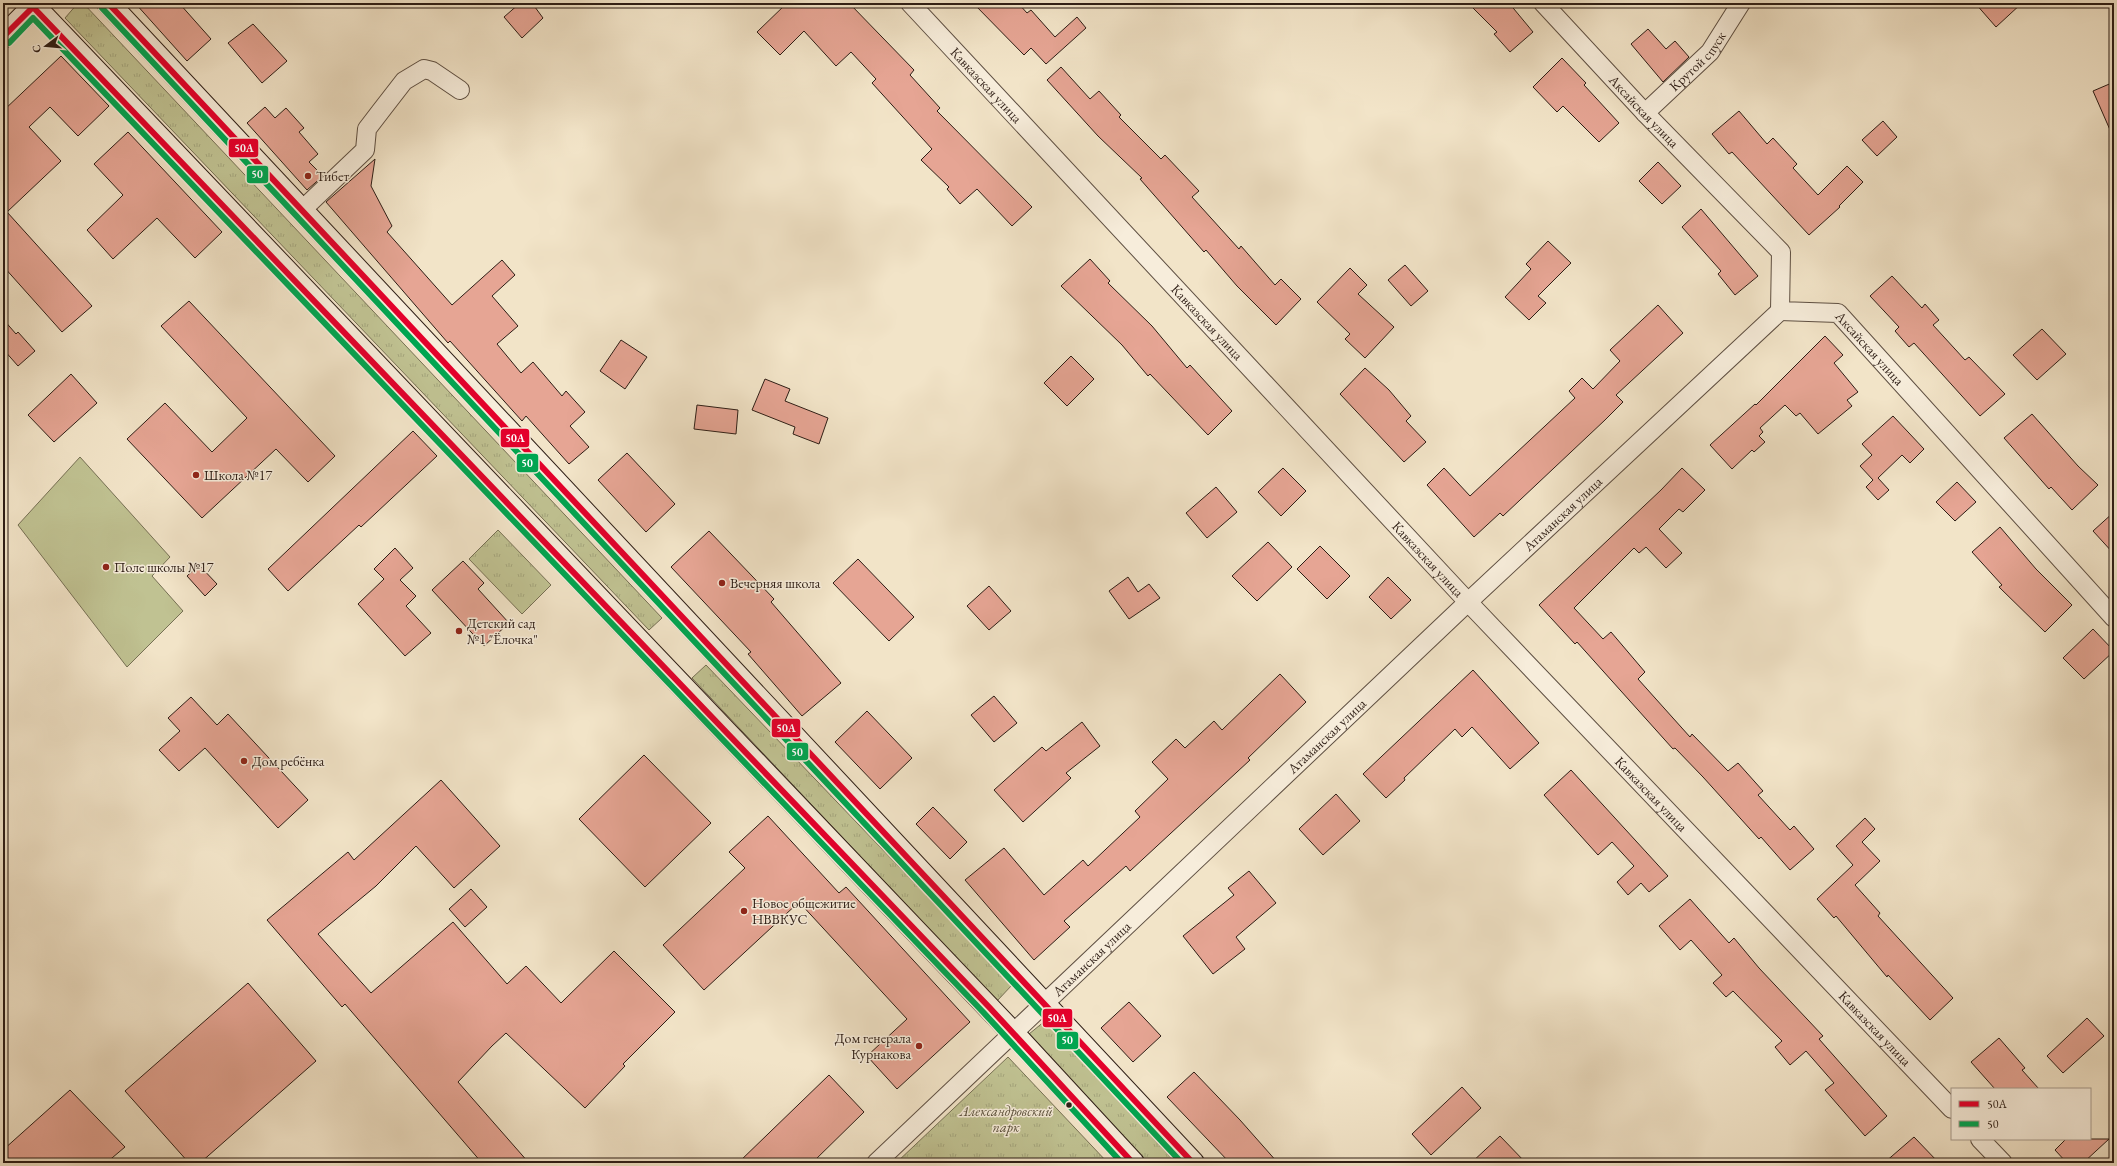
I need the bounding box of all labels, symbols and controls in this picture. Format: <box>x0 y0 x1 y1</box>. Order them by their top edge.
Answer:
north arrow <box>26 26 66 66</box>
street label: Крутой спуск <box>1665 28 1730 95</box>
text: С <box>29 43 44 54</box>
street label: Кавказская улица <box>947 43 1026 127</box>
street label: Аксайская улица <box>1604 70 1683 152</box>
line badge: 50А <box>228 138 259 158</box>
text: 50А <box>234 141 254 155</box>
line badge: 50 <box>246 165 269 184</box>
text: 50 <box>251 167 263 181</box>
place label: Тибет <box>316 167 349 185</box>
marker: Тибет <box>303 171 313 181</box>
street label: Кавказская улица <box>1167 280 1247 364</box>
street label: Аксайская улица <box>1831 307 1908 389</box>
line badge: 50А <box>500 428 530 448</box>
text: 50А <box>505 431 525 445</box>
line badge: 50 <box>516 453 539 473</box>
text: 50 <box>521 456 533 470</box>
place label: Школа №17 <box>204 466 272 484</box>
marker: Школа №17 <box>191 470 201 480</box>
street label: Атаманская улица <box>1519 472 1606 556</box>
street label: Кавказская улица <box>1388 517 1468 601</box>
place label: Поле школы №17 <box>114 558 214 576</box>
marker: Поле школы №17 <box>101 562 111 572</box>
place label: Вечерняя школа <box>730 574 821 592</box>
marker: Вечерняя школа <box>717 578 727 588</box>
place label: Детский сад №1 "Ёлочка" <box>467 614 538 648</box>
marker: Детский сад №1 "Ёлочка" <box>454 626 464 636</box>
street label: Атаманская улица <box>1283 694 1370 778</box>
line badge: 50А <box>771 718 801 738</box>
text: 50А <box>776 721 796 735</box>
line badge: 50 <box>786 742 809 761</box>
text: 50 <box>791 745 803 759</box>
place label: Дом ребёнка <box>252 752 325 770</box>
street label: Кавказская улица <box>1611 752 1692 836</box>
marker: Дом ребёнка <box>239 756 249 766</box>
place label: Новое общежитие НВВКУС <box>752 894 856 928</box>
marker: Новое общежитие НВВКУС <box>739 906 749 916</box>
street label: Атаманская улица <box>1048 917 1135 1001</box>
street label: Кавказская улица <box>1835 987 1915 1070</box>
line badge: 50А <box>1042 1008 1073 1028</box>
text: 50А <box>1047 1011 1067 1025</box>
place label: Дом генерала Курнакова <box>835 1029 911 1063</box>
line badge: 50 <box>1056 1031 1079 1050</box>
text: 50 <box>1061 1033 1073 1047</box>
marker: Дом генерала Курнакова <box>914 1041 924 1051</box>
legend <box>1951 1088 2091 1140</box>
text: 50А <box>1987 1096 2008 1112</box>
unlabelled marker <box>1064 1100 1074 1110</box>
park label: Александровский парк <box>958 1102 1053 1136</box>
text: 50 <box>1987 1116 1999 1132</box>

